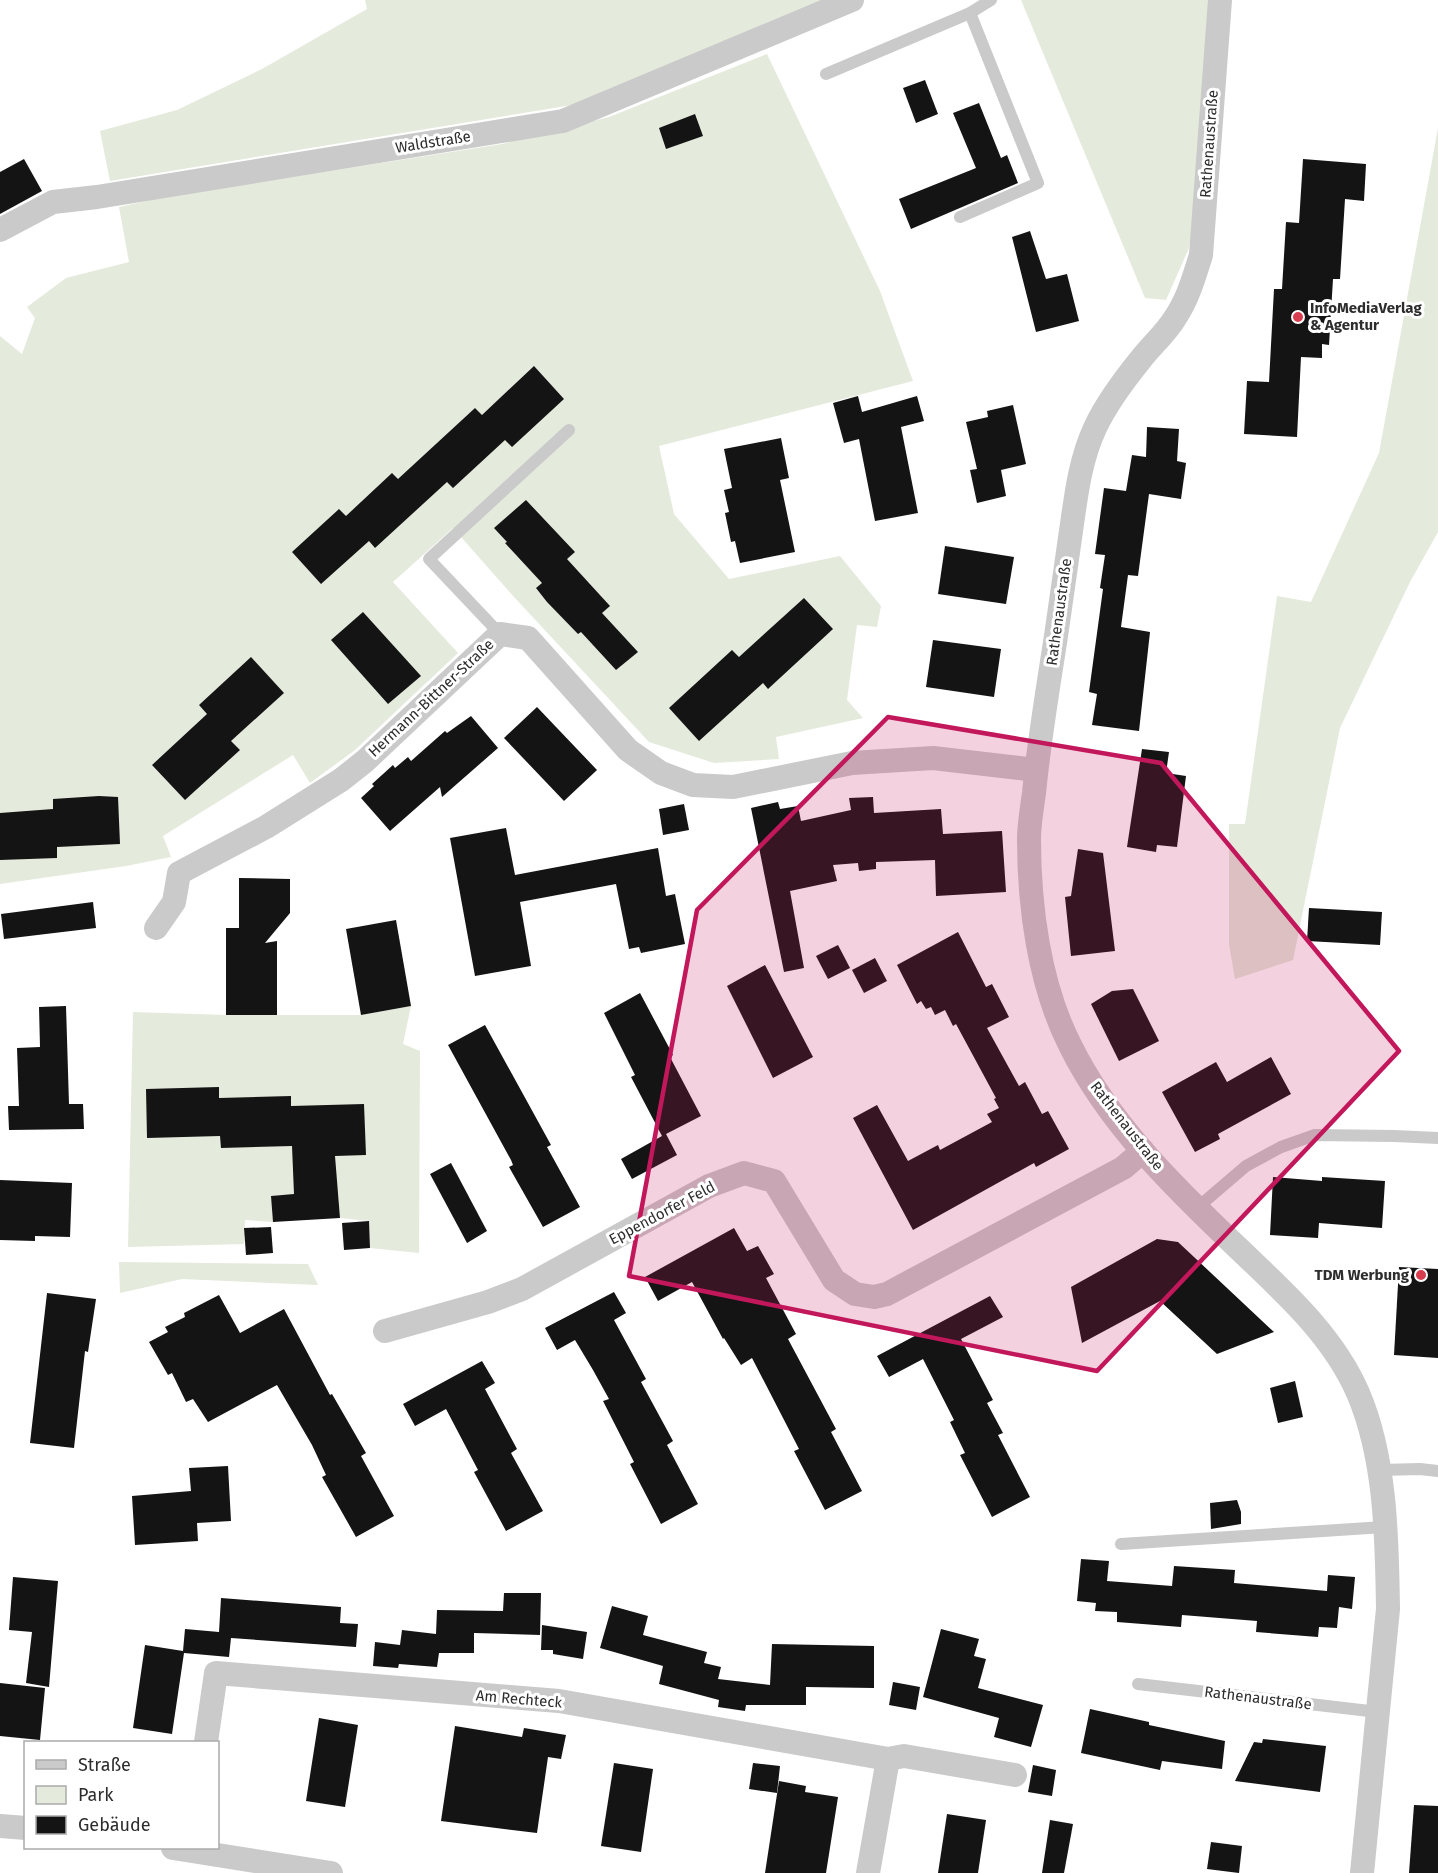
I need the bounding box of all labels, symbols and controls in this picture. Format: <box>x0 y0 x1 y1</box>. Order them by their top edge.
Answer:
street label: Rathenaustraße <box>1196 89 1222 199</box>
street label: Waldstraße <box>394 127 472 157</box>
place label: InfoMediaVerlag & Agentur <box>1310 299 1422 334</box>
marker: InfoMediaVerlag & Agentur <box>1291 310 1305 324</box>
street label: Rathenaustraße <box>1043 557 1075 667</box>
street label: Hermann-Bittner-Straße <box>365 635 497 761</box>
street label: Rathenaustraße <box>1087 1078 1167 1174</box>
street label: Eppendorfer Feld <box>606 1178 718 1248</box>
place label: TDM Werbung <box>1315 1266 1410 1284</box>
marker: TDM Werbung <box>1414 1268 1428 1282</box>
street label: Rathenaustraße <box>1203 1682 1313 1714</box>
street label: Am Rechteck <box>475 1686 563 1712</box>
legend <box>24 1741 219 1849</box>
text: Straße <box>78 1754 131 1776</box>
text: Park <box>78 1784 114 1806</box>
text: Gebäude <box>78 1814 151 1836</box>

